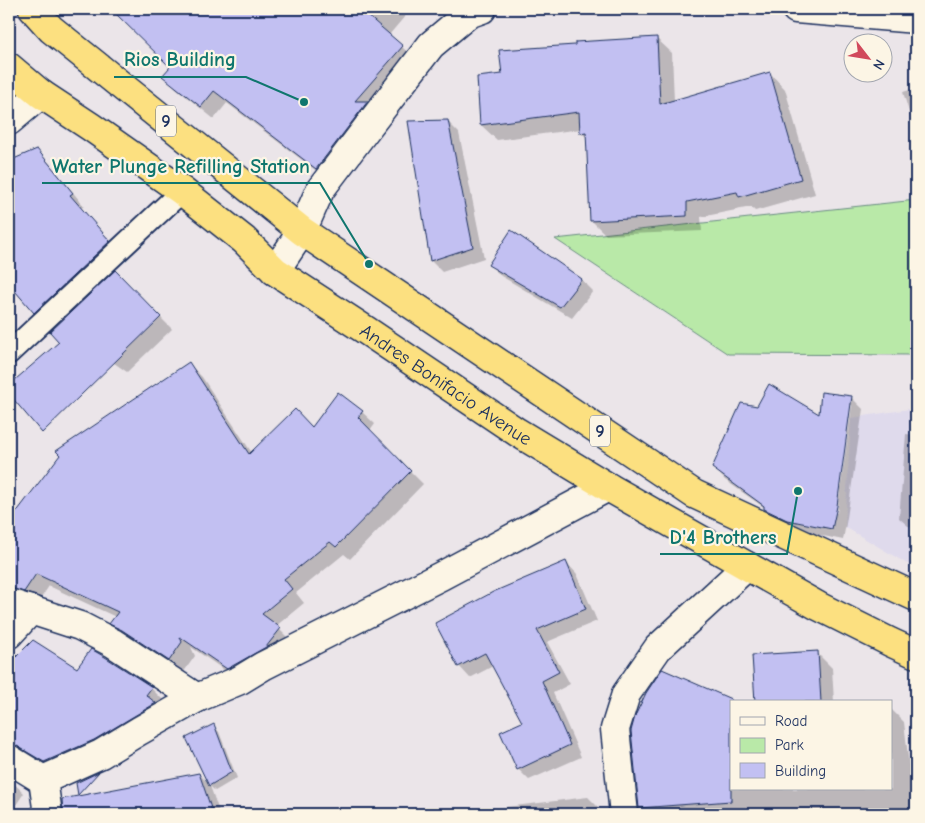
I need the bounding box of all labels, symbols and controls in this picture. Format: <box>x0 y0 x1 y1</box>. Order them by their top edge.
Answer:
north arrow <box>842 32 892 82</box>
callout: Rios Building <box>114 42 246 77</box>
text: Rios Building <box>124 48 236 71</box>
text: N <box>869 56 888 73</box>
road number: 9 <box>156 105 176 136</box>
callout: Water Plunge Refilling Station <box>42 148 320 183</box>
text: Water Plunge Refilling Station <box>52 155 310 178</box>
street label: Andres Bonifacio Avenue <box>356 320 535 450</box>
road number: 9 <box>590 416 610 446</box>
callout: D'4 Brothers <box>660 519 787 554</box>
text: D'4 Brothers <box>670 526 776 549</box>
legend <box>730 700 892 790</box>
text: Road <box>775 712 807 730</box>
text: Park <box>775 736 804 754</box>
text: Building <box>775 762 826 780</box>

